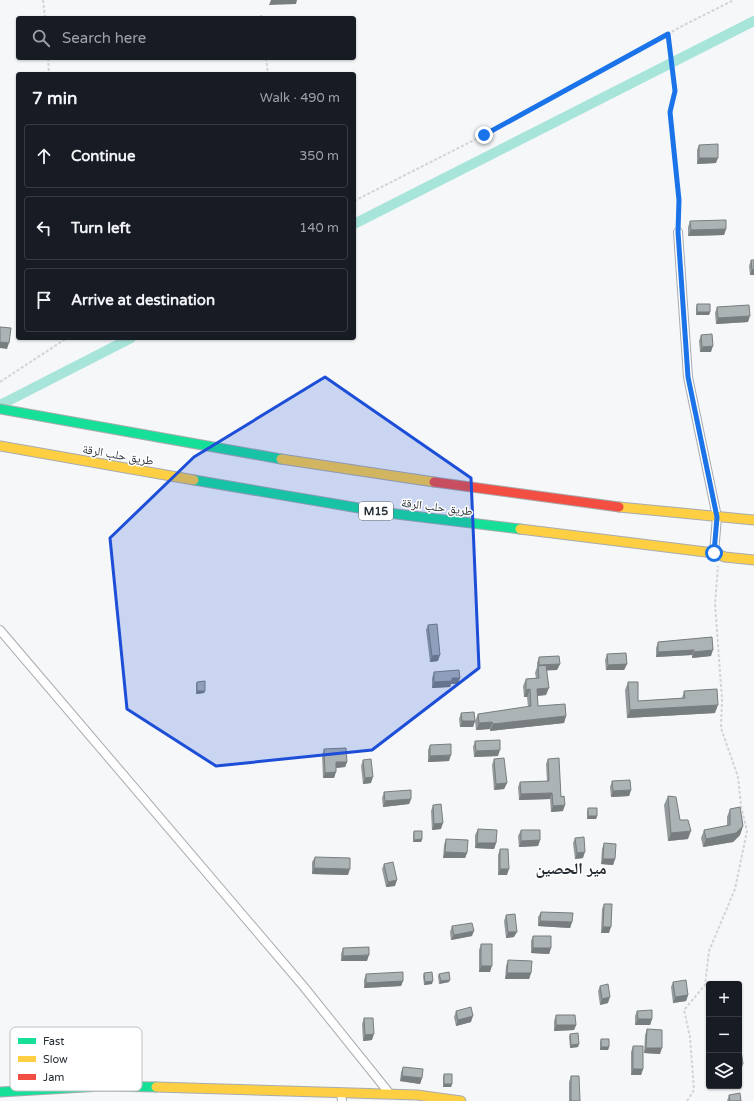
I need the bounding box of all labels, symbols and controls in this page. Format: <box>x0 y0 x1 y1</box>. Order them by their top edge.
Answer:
search box <box>16 16 356 60</box>
icon: search <box>30 27 52 49</box>
text: Search here <box>62 29 146 47</box>
text: 7 min <box>32 88 77 109</box>
text: Walk · 490 m <box>260 90 340 106</box>
route end <box>475 126 493 144</box>
icon: ahead <box>33 145 55 167</box>
text: Continue <box>71 147 135 165</box>
text: 350 m <box>299 148 339 164</box>
icon: left <box>33 217 55 239</box>
text: Turn left <box>71 219 131 237</box>
text: 140 m <box>299 220 339 236</box>
icon: arrive <box>33 289 55 311</box>
text: Arrive at destination <box>71 291 215 309</box>
street label: طريق حلب الرقة <box>81 442 155 469</box>
street label: طريق حلب الرقة <box>400 496 474 519</box>
road number: M15 <box>359 502 393 520</box>
route start <box>705 544 723 562</box>
district label: مير الحصين <box>535 859 607 879</box>
map controls <box>706 981 742 1089</box>
button: + <box>706 981 742 1017</box>
button: − <box>706 1017 742 1053</box>
legend <box>10 1027 142 1091</box>
text: Fast <box>43 1035 64 1048</box>
text: Slow <box>43 1053 68 1066</box>
button: layers <box>706 1053 742 1089</box>
text: Jam <box>43 1071 64 1084</box>

